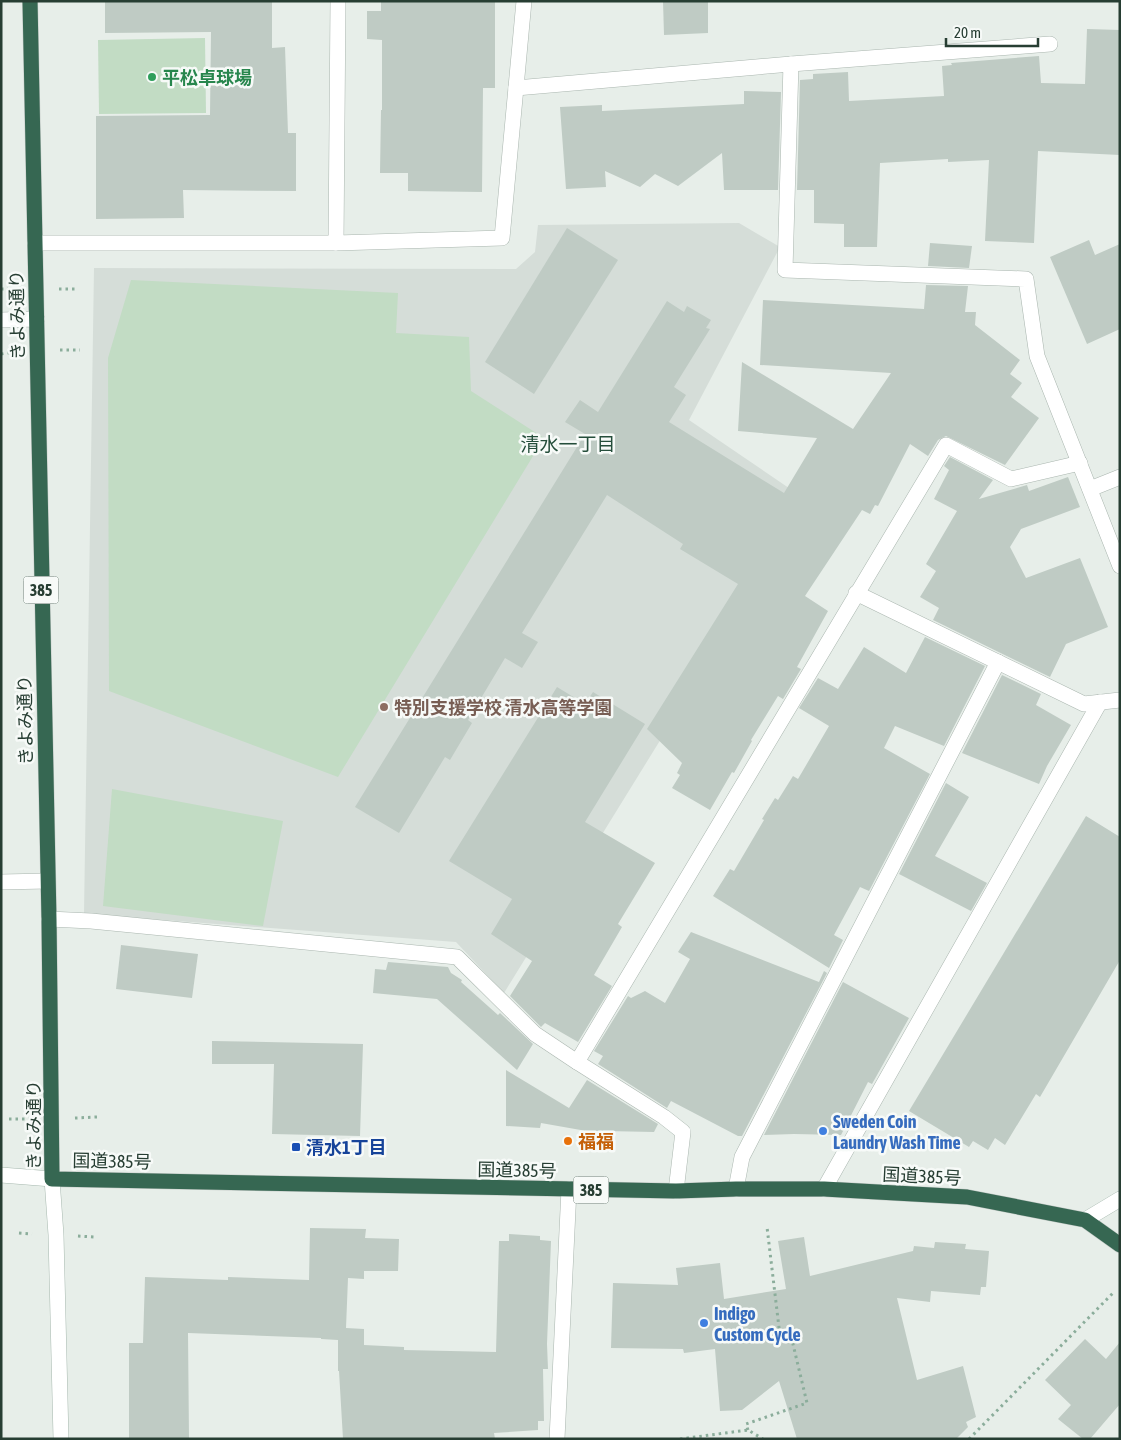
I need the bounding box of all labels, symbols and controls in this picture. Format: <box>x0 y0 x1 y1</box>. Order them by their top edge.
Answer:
scale bar <box>946 15 1038 47</box>
text: 20 m <box>954 24 981 41</box>
place label: 平松卓球場 <box>162 67 252 88</box>
marker: 平松卓球場 <box>146 71 158 83</box>
street label: きよみ通り <box>6 270 28 360</box>
district label: 清水一丁目 <box>520 433 616 455</box>
road number: 385 <box>23 576 58 604</box>
street label: きよみ通り <box>14 675 36 765</box>
place label: 特別支援学校 清水高等学園 <box>394 697 612 718</box>
marker: 特別支援学校 清水高等学園 <box>378 701 390 713</box>
street label: きよみ通り <box>23 1080 44 1170</box>
place label: Sweden Coin Laundry Wash Time <box>833 1111 961 1153</box>
marker: Sweden Coin Laundry Wash Time <box>817 1125 829 1137</box>
place label: 福福 <box>578 1131 614 1152</box>
marker: 福福 <box>562 1135 574 1147</box>
place label: 清水1丁目 <box>306 1137 386 1158</box>
marker: 清水1丁目 <box>290 1141 302 1153</box>
street label: 国道385号 <box>72 1150 152 1172</box>
street label: 国道385号 <box>477 1159 557 1181</box>
street label: 国道385号 <box>882 1163 962 1189</box>
road number: 385 <box>574 1176 608 1204</box>
place label: Indigo Custom Cycle <box>714 1303 801 1345</box>
marker: Indigo Custom Cycle <box>698 1317 710 1329</box>

